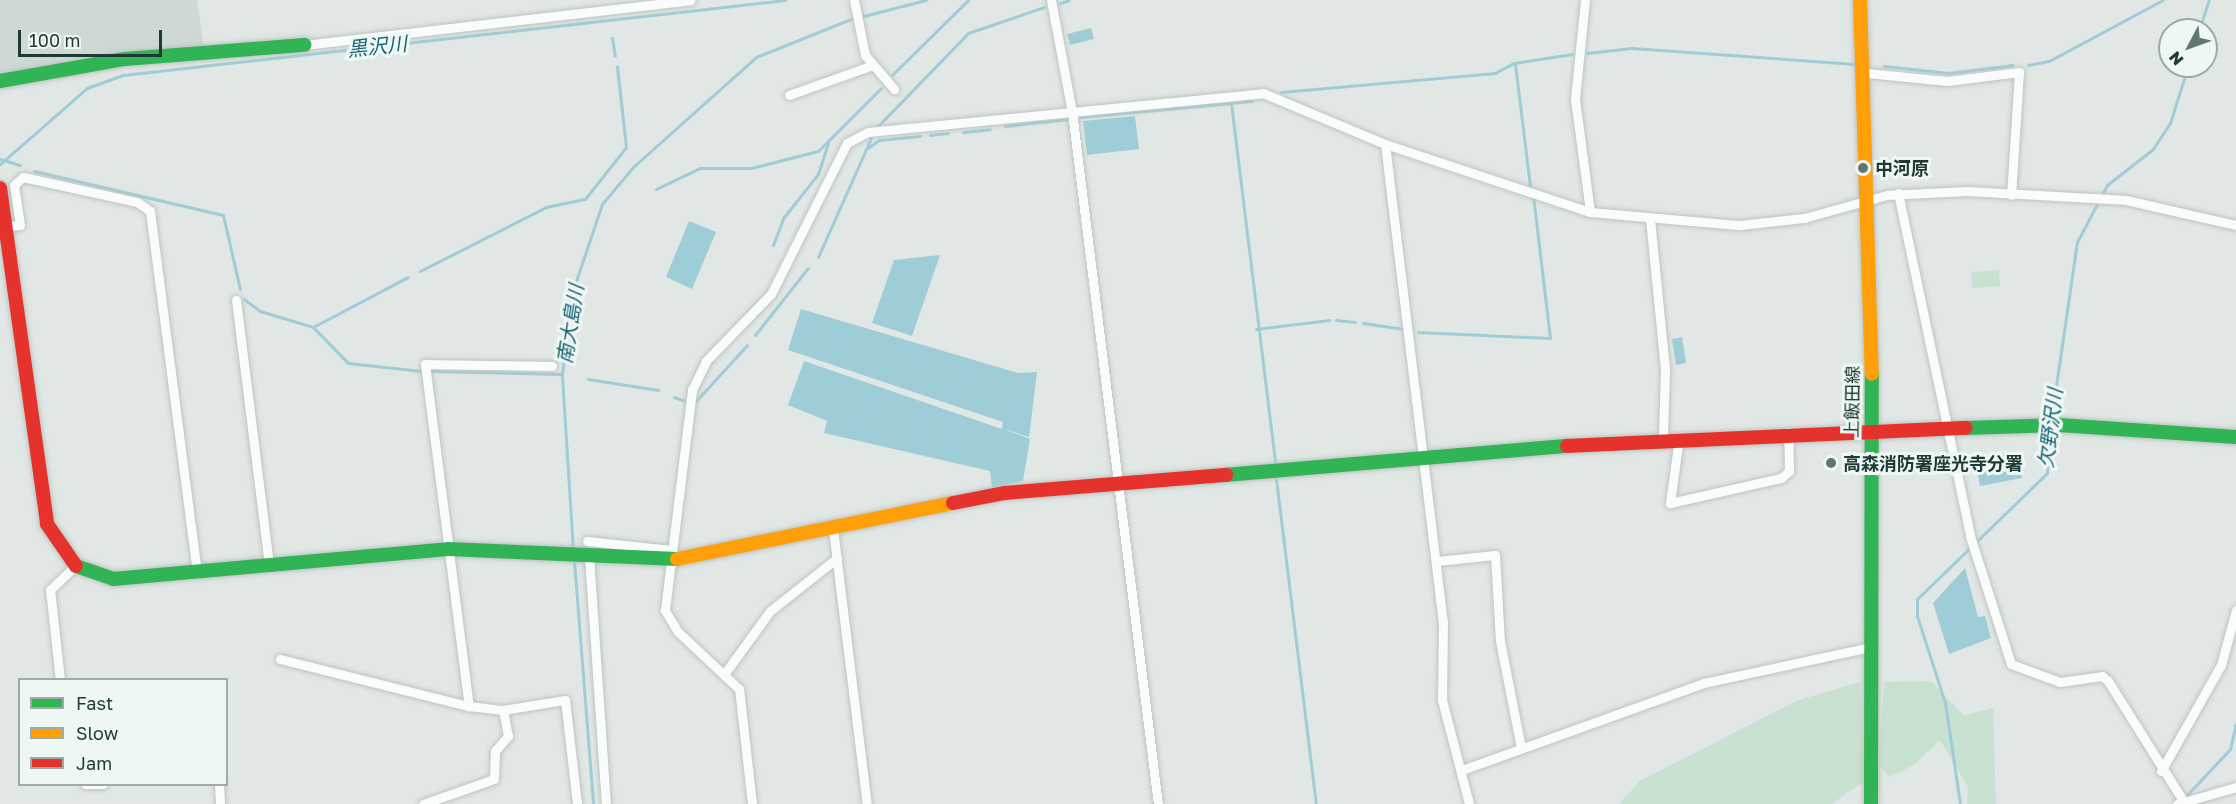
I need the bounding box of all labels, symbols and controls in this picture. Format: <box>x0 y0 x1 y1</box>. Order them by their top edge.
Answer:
scale bar <box>21 18 165 56</box>
north arrow <box>2158 18 2218 78</box>
text: 100 m <box>29 29 80 51</box>
water label: 黒沢川 <box>346 31 408 61</box>
text: N <box>2164 47 2187 70</box>
place label: 中河原 <box>1875 157 1929 179</box>
marker: 中河原 <box>1856 161 1870 175</box>
water label: 南大島川 <box>552 283 588 365</box>
street label: 上飯田線 <box>1841 366 1863 438</box>
water label: 欠野沢川 <box>2033 387 2067 469</box>
place label: 高森消防署座光寺分署 <box>1843 452 2023 474</box>
marker: 高森消防署座光寺分署 <box>1824 456 1838 470</box>
legend <box>18 678 228 786</box>
text: Fast <box>76 692 113 714</box>
text: Slow <box>76 722 118 744</box>
text: Jam <box>76 752 112 774</box>

